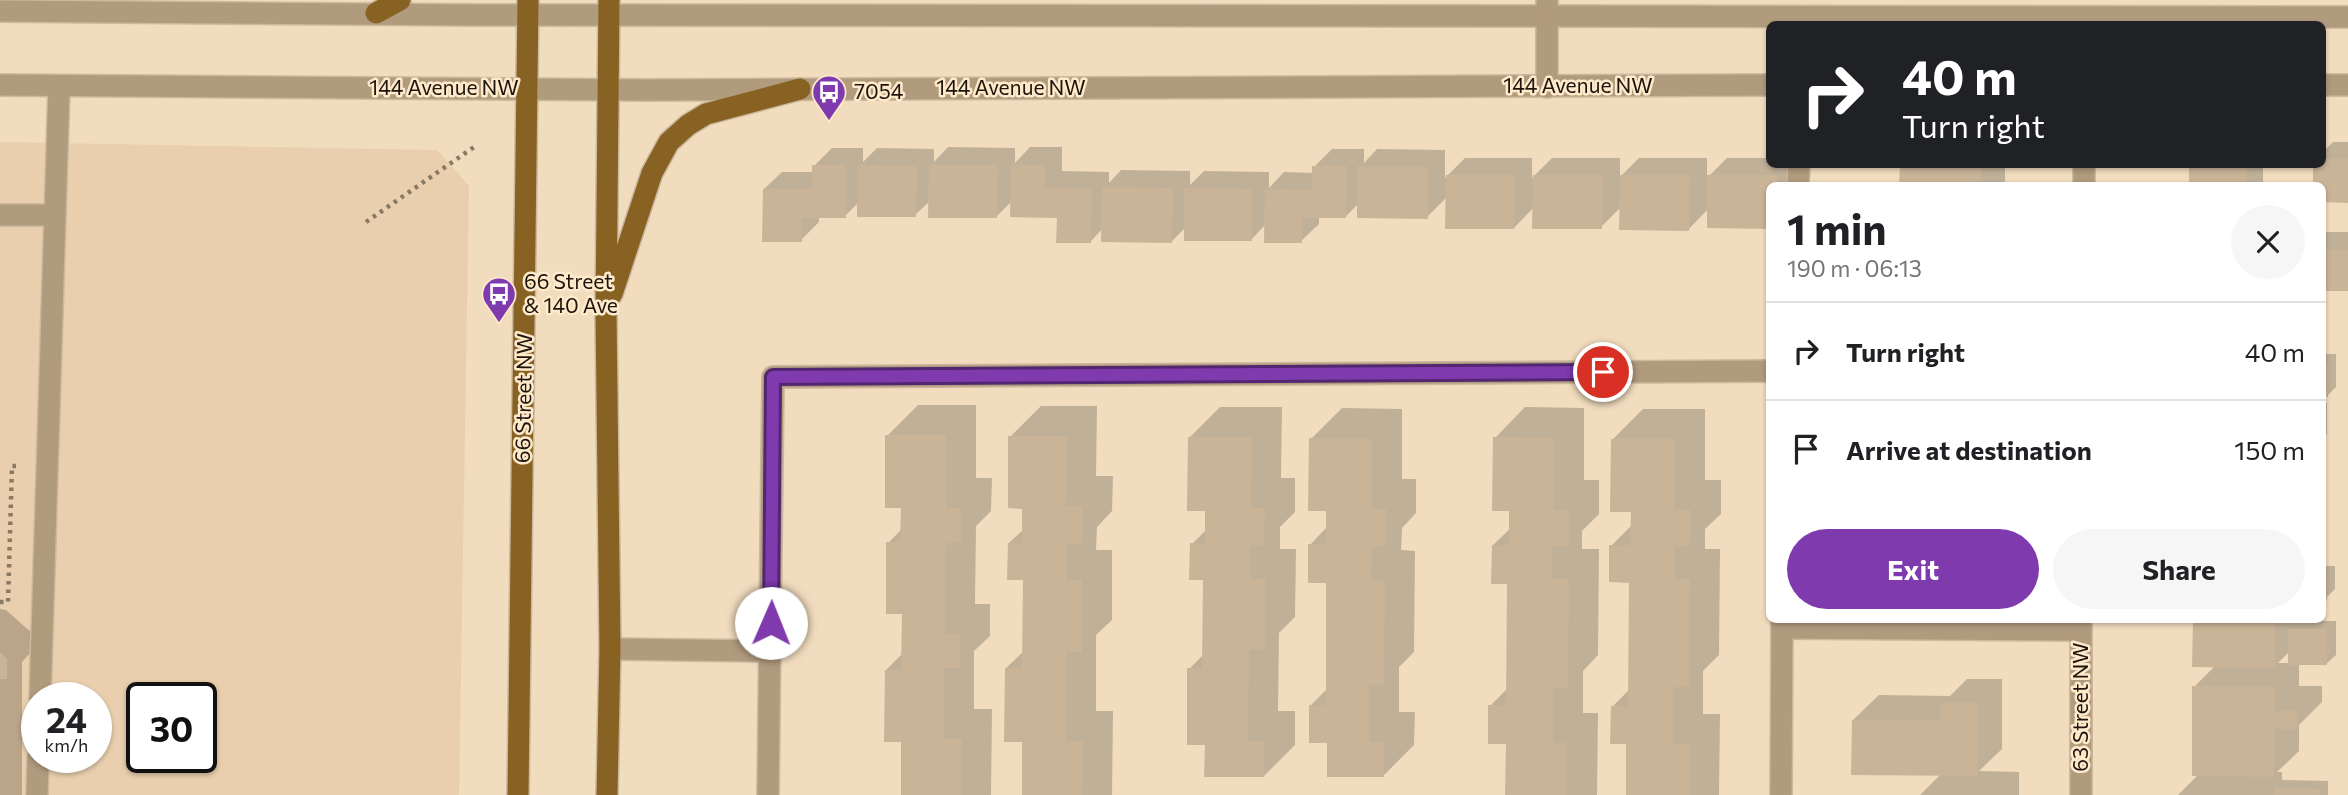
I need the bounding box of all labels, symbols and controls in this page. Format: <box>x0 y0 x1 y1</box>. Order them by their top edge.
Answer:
text: 40 m <box>1902 45 2017 105</box>
icon: right <box>1787 49 1878 140</box>
street label: 144 Avenue NW <box>1503 72 1653 97</box>
bus stop icon: 7054 <box>810 73 848 122</box>
street label: 144 Avenue NW <box>369 74 519 99</box>
street label: 144 Avenue NW <box>936 74 1086 99</box>
place label: 7054 <box>854 78 904 103</box>
text: Turn right <box>1902 105 2045 145</box>
text: 1 min <box>1787 202 1887 254</box>
button: close <box>2231 205 2305 279</box>
text: 190 m · 06:13 <box>1787 254 1922 282</box>
place label: 66 Street & 140 Ave <box>524 268 618 317</box>
bus stop icon: 66 Street & 140 Ave <box>480 275 518 324</box>
icon: right <box>1787 332 1825 370</box>
street label: 66 Street NW <box>509 333 536 463</box>
text: Turn right <box>1846 336 1965 367</box>
text: 40 m <box>2245 336 2305 367</box>
pin <box>1573 342 1633 402</box>
icon: arrive <box>1584 353 1622 391</box>
icon: arrive <box>1787 430 1825 468</box>
text: Arrive at destination <box>1846 434 2092 465</box>
text: 150 m <box>2234 434 2305 465</box>
button: Exit <box>1787 529 2039 609</box>
button: Share <box>2053 529 2305 609</box>
position arrow <box>734 586 808 660</box>
street label: 63 Street NW <box>2067 642 2092 772</box>
speed limit sign: 30 <box>126 682 217 773</box>
text: 24 <box>46 697 87 740</box>
text: km/h <box>45 734 88 756</box>

